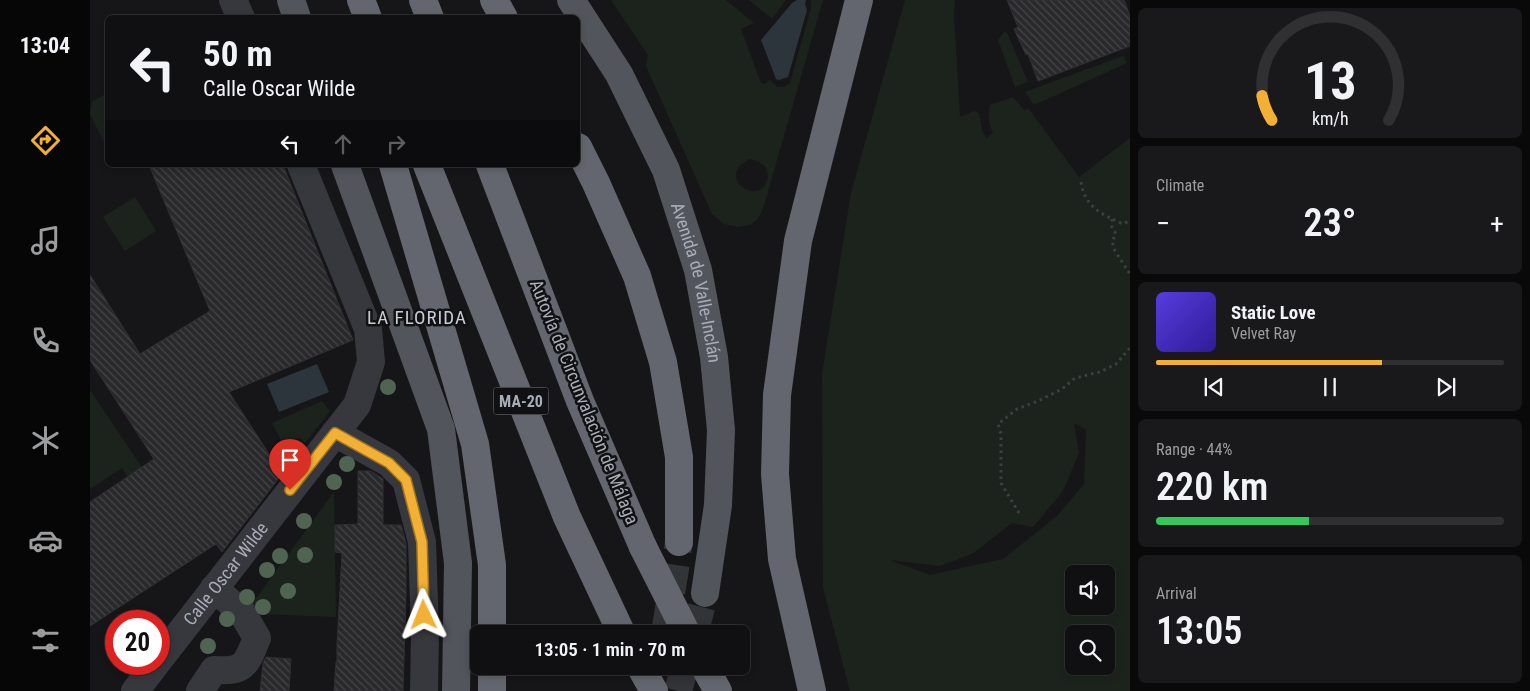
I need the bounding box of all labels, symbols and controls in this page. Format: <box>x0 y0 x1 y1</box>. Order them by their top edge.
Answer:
text: 13:04 <box>20 33 70 58</box>
text: 50 m <box>203 34 272 75</box>
icon: left <box>120 35 185 100</box>
text: 13 <box>1304 51 1356 112</box>
text: Calle Oscar Wilde <box>203 76 355 101</box>
text: km/h <box>1312 108 1348 129</box>
icon: directions <box>28 123 63 158</box>
icon: left <box>276 130 304 158</box>
icon: ahead <box>329 130 357 158</box>
icon: right <box>382 130 410 158</box>
text: Climate <box>1156 176 1204 195</box>
street label: Avenida de Valle-Inclán <box>667 200 725 364</box>
text: 23° <box>1304 201 1356 245</box>
text: − <box>1156 207 1170 240</box>
text: + <box>1490 207 1504 240</box>
icon: music <box>28 223 63 258</box>
street label: Autovía de Circunvalación de Málaga <box>526 276 643 527</box>
text: Static Love <box>1231 301 1316 324</box>
district label: LA FLORIDA <box>367 306 467 329</box>
icon: phone <box>28 323 63 358</box>
text: Velvet Ray <box>1231 324 1296 343</box>
icon: previous <box>1200 373 1228 401</box>
icon: pause <box>1316 373 1344 401</box>
icon: next <box>1432 373 1460 401</box>
road number: MA-20 <box>494 388 548 414</box>
icon: climate <box>28 423 63 458</box>
pin <box>269 439 311 490</box>
text: Range · 44% <box>1156 440 1232 459</box>
icon: arrive <box>276 446 304 474</box>
text: 220 km <box>1156 465 1268 509</box>
street label: Calle Oscar Wilde <box>179 518 272 629</box>
icon: car <box>28 523 63 558</box>
map controls <box>1065 565 1115 675</box>
button: sound <box>1065 565 1115 615</box>
text: Arrival <box>1156 584 1197 603</box>
position arrow <box>397 588 449 640</box>
text: 13:05 <box>1156 609 1242 653</box>
speed limit sign: 20 <box>105 610 170 675</box>
icon: filters <box>28 623 63 658</box>
button: search <box>1065 625 1115 675</box>
text: 13:05 · 1 min · 70 m <box>535 638 685 661</box>

